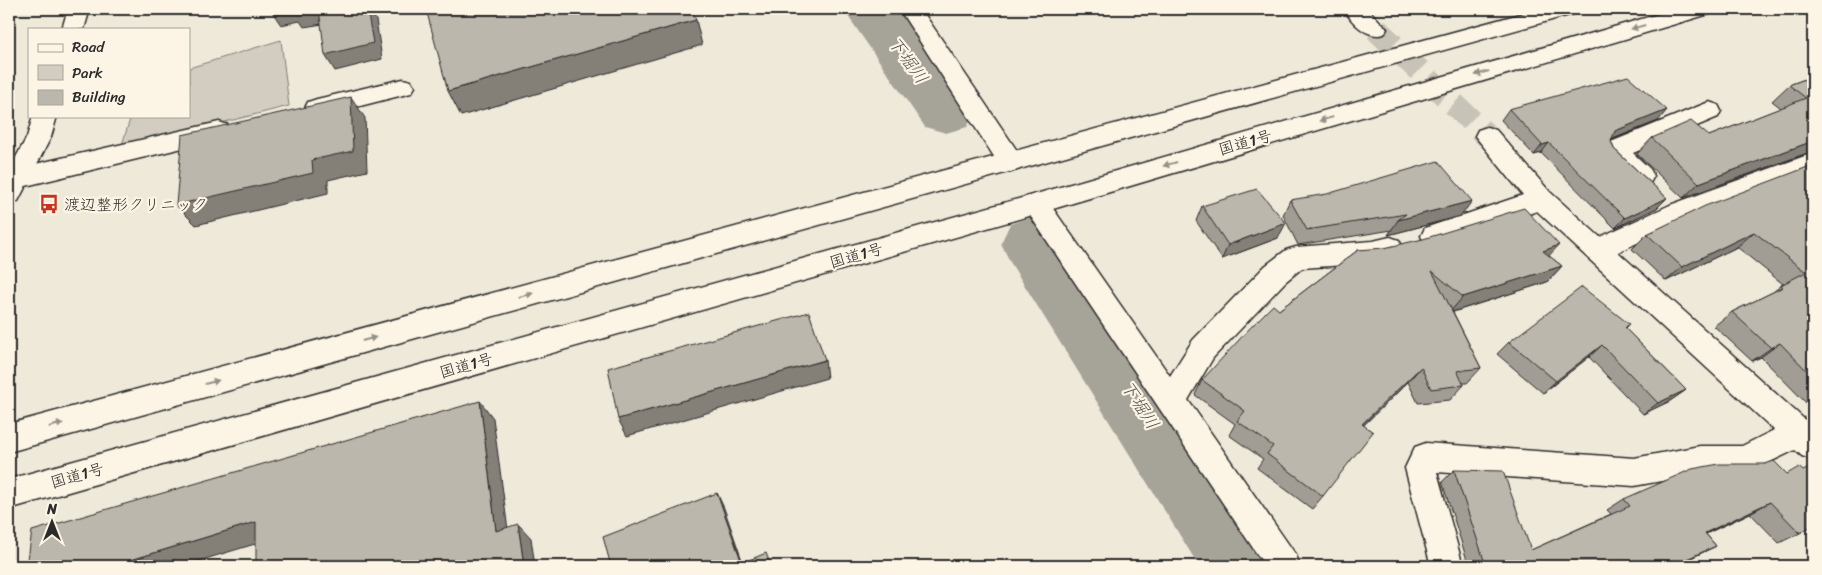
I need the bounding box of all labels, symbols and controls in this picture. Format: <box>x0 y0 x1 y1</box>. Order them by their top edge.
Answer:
one-way arrow <box>1630 24 1645 32</box>
legend <box>28 28 190 118</box>
water label: 下堀川 <box>879 29 937 91</box>
text: Road <box>72 34 105 60</box>
text: Park <box>72 60 103 86</box>
one-way arrow <box>1474 70 1489 78</box>
text: Building <box>72 84 126 110</box>
one-way arrow <box>1318 115 1333 123</box>
street label: 国道1号 <box>1215 121 1276 164</box>
one-way arrow <box>1162 161 1177 169</box>
place label: 渡辺整形クリニック <box>64 190 208 219</box>
bus stop icon: 渡辺整形クリニック <box>38 193 60 215</box>
street label: 国道1号 <box>826 234 887 277</box>
one-way arrow <box>518 291 533 299</box>
one-way arrow <box>362 334 377 342</box>
street label: 国道1号 <box>436 344 497 387</box>
water label: 下堀川 <box>1112 374 1168 436</box>
one-way arrow <box>205 378 220 386</box>
one-way arrow <box>48 421 63 429</box>
street label: 国道1号 <box>47 454 108 497</box>
text: N <box>46 497 57 522</box>
north arrow <box>28 498 78 548</box>

